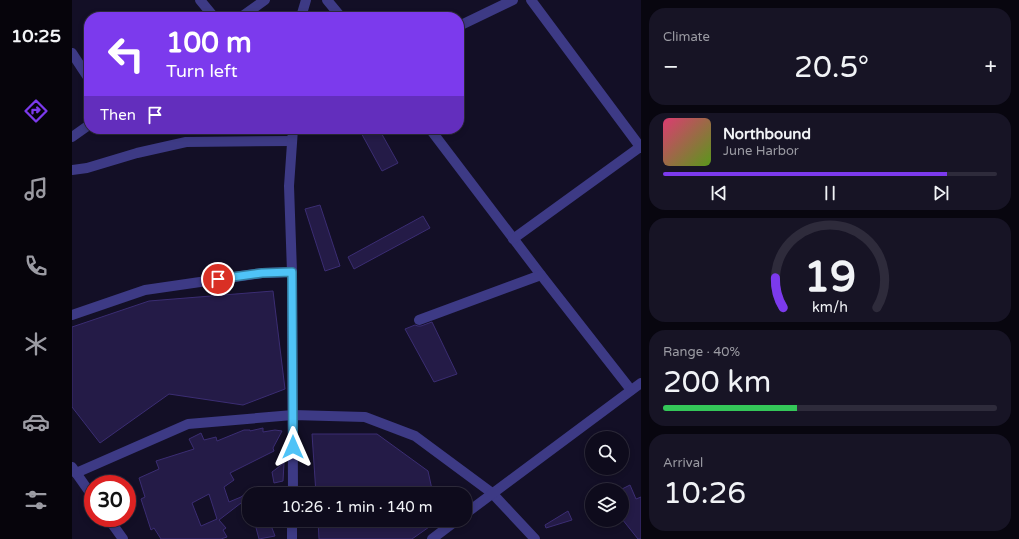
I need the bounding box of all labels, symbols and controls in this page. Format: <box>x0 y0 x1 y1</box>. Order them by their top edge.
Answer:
text: 10:25 <box>11 25 61 47</box>
text: 100 m <box>166 26 252 60</box>
icon: left <box>100 28 152 80</box>
text: Climate <box>663 29 710 45</box>
text: 20.5° <box>794 49 869 86</box>
text: − <box>663 54 679 80</box>
text: + <box>985 54 997 80</box>
text: Turn left <box>166 60 238 82</box>
icon: directions <box>22 97 50 125</box>
icon: arrive <box>144 104 166 126</box>
text: Then <box>100 106 136 124</box>
text: Northbound <box>723 125 811 143</box>
text: June Harbor <box>723 143 799 159</box>
icon: music <box>22 175 50 203</box>
icon: previous <box>708 182 730 204</box>
icon: pause <box>819 182 841 204</box>
icon: next <box>930 182 952 204</box>
icon: phone <box>22 252 50 280</box>
text: 19 <box>804 252 856 302</box>
pin <box>201 262 235 296</box>
icon: arrive <box>207 268 229 290</box>
text: km/h <box>812 298 848 315</box>
icon: climate <box>22 330 50 358</box>
text: Range · 40% <box>663 344 740 360</box>
text: 200 km <box>663 364 771 401</box>
icon: car <box>22 408 50 436</box>
position arrow <box>272 426 314 468</box>
map controls <box>585 431 629 527</box>
button: search <box>585 431 629 475</box>
text: Arrival <box>663 455 703 471</box>
speed limit sign: 30 <box>84 475 136 527</box>
text: 10:26 <box>663 475 746 512</box>
button: layers <box>585 483 629 527</box>
icon: filters <box>22 486 50 514</box>
text: 10:26 · 1 min · 140 m <box>282 498 432 516</box>

